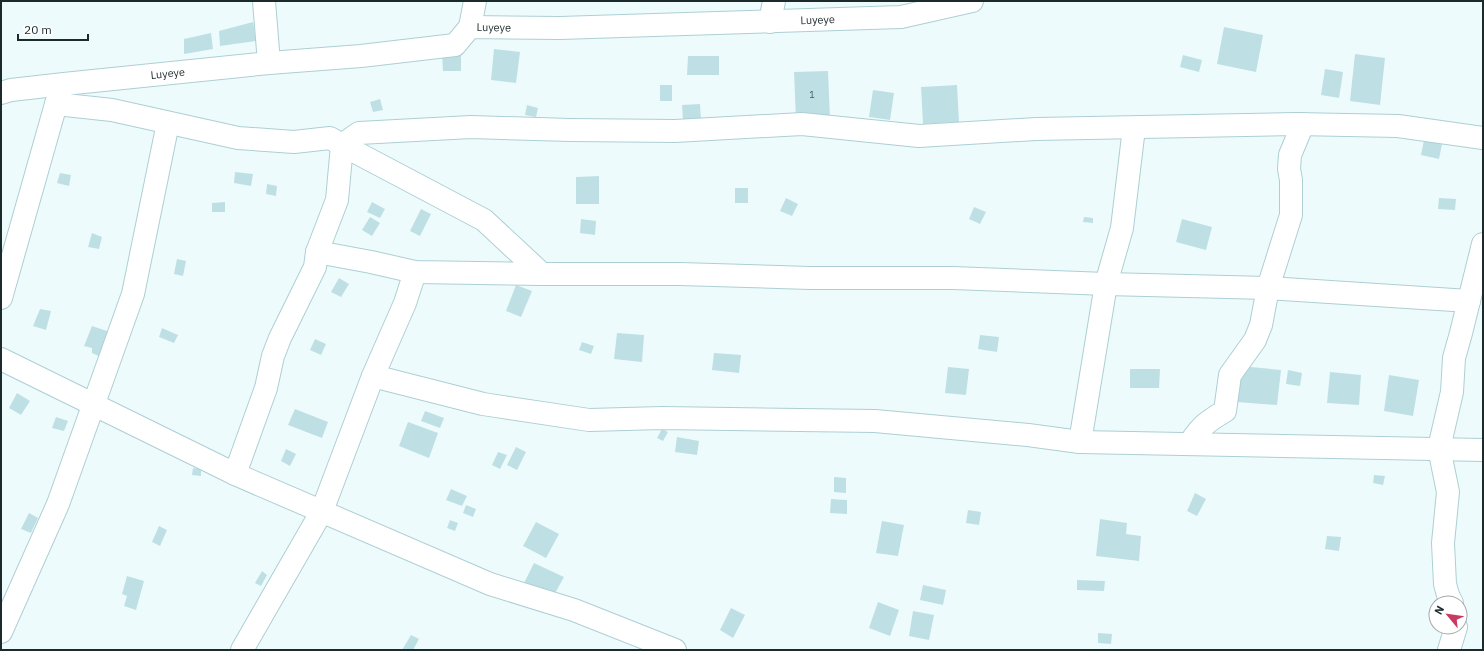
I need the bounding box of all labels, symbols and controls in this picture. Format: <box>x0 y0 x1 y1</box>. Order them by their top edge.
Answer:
street label: Luyeye <box>800 12 835 27</box>
scale bar <box>18 16 88 42</box>
street label: Luyeye <box>476 20 511 34</box>
text: 20 m <box>24 22 52 37</box>
street label: Luyeye <box>150 65 186 82</box>
house number: 1 <box>809 89 815 100</box>
north arrow <box>1428 595 1468 635</box>
text: N <box>1431 603 1447 617</box>

